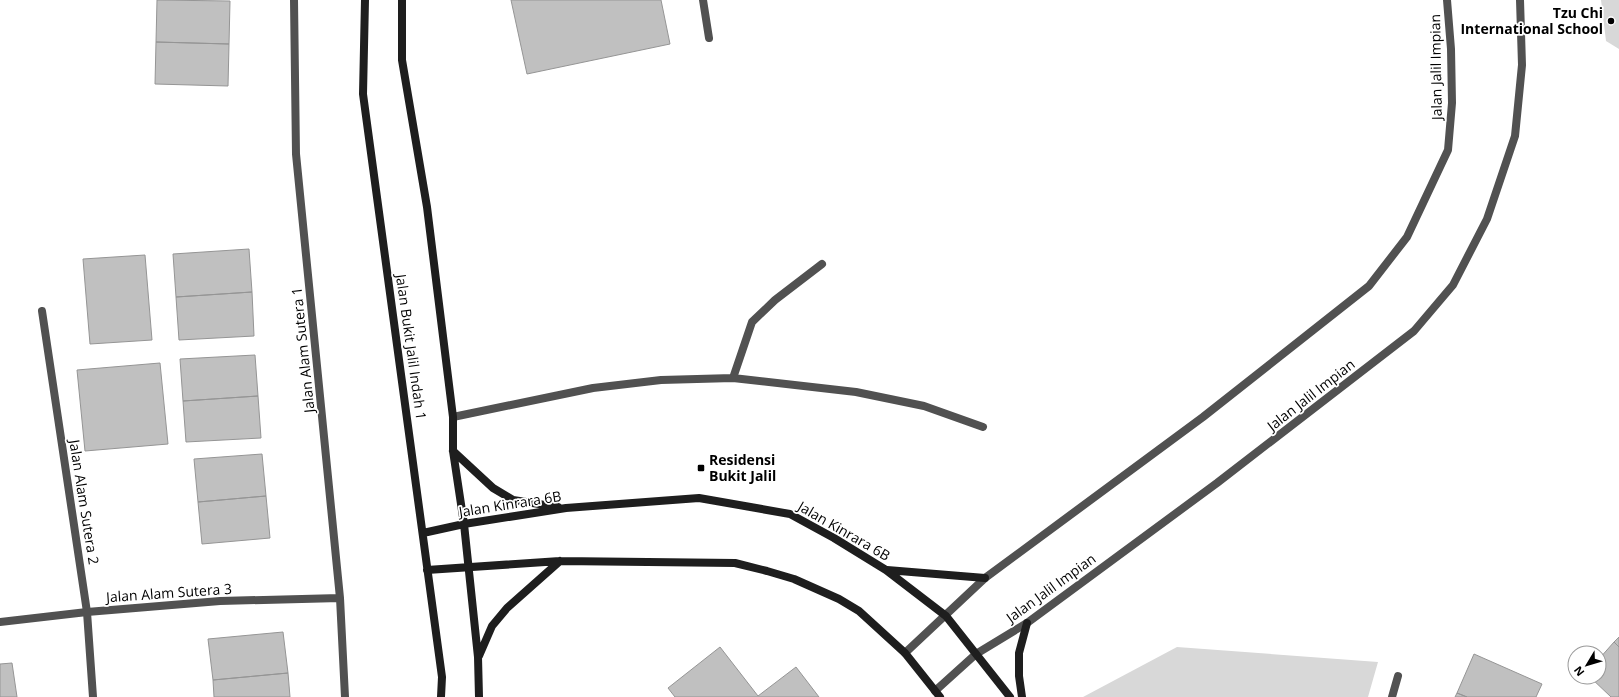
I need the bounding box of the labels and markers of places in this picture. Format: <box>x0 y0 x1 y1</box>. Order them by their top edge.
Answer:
place label: Tzu Chi International School <box>1460 3 1603 38</box>
marker: Tzu Chi International School <box>1606 16 1616 26</box>
place label: Residensi Bukit Jalil <box>709 450 776 485</box>
marker: Residensi Bukit Jalil <box>696 463 706 473</box>

